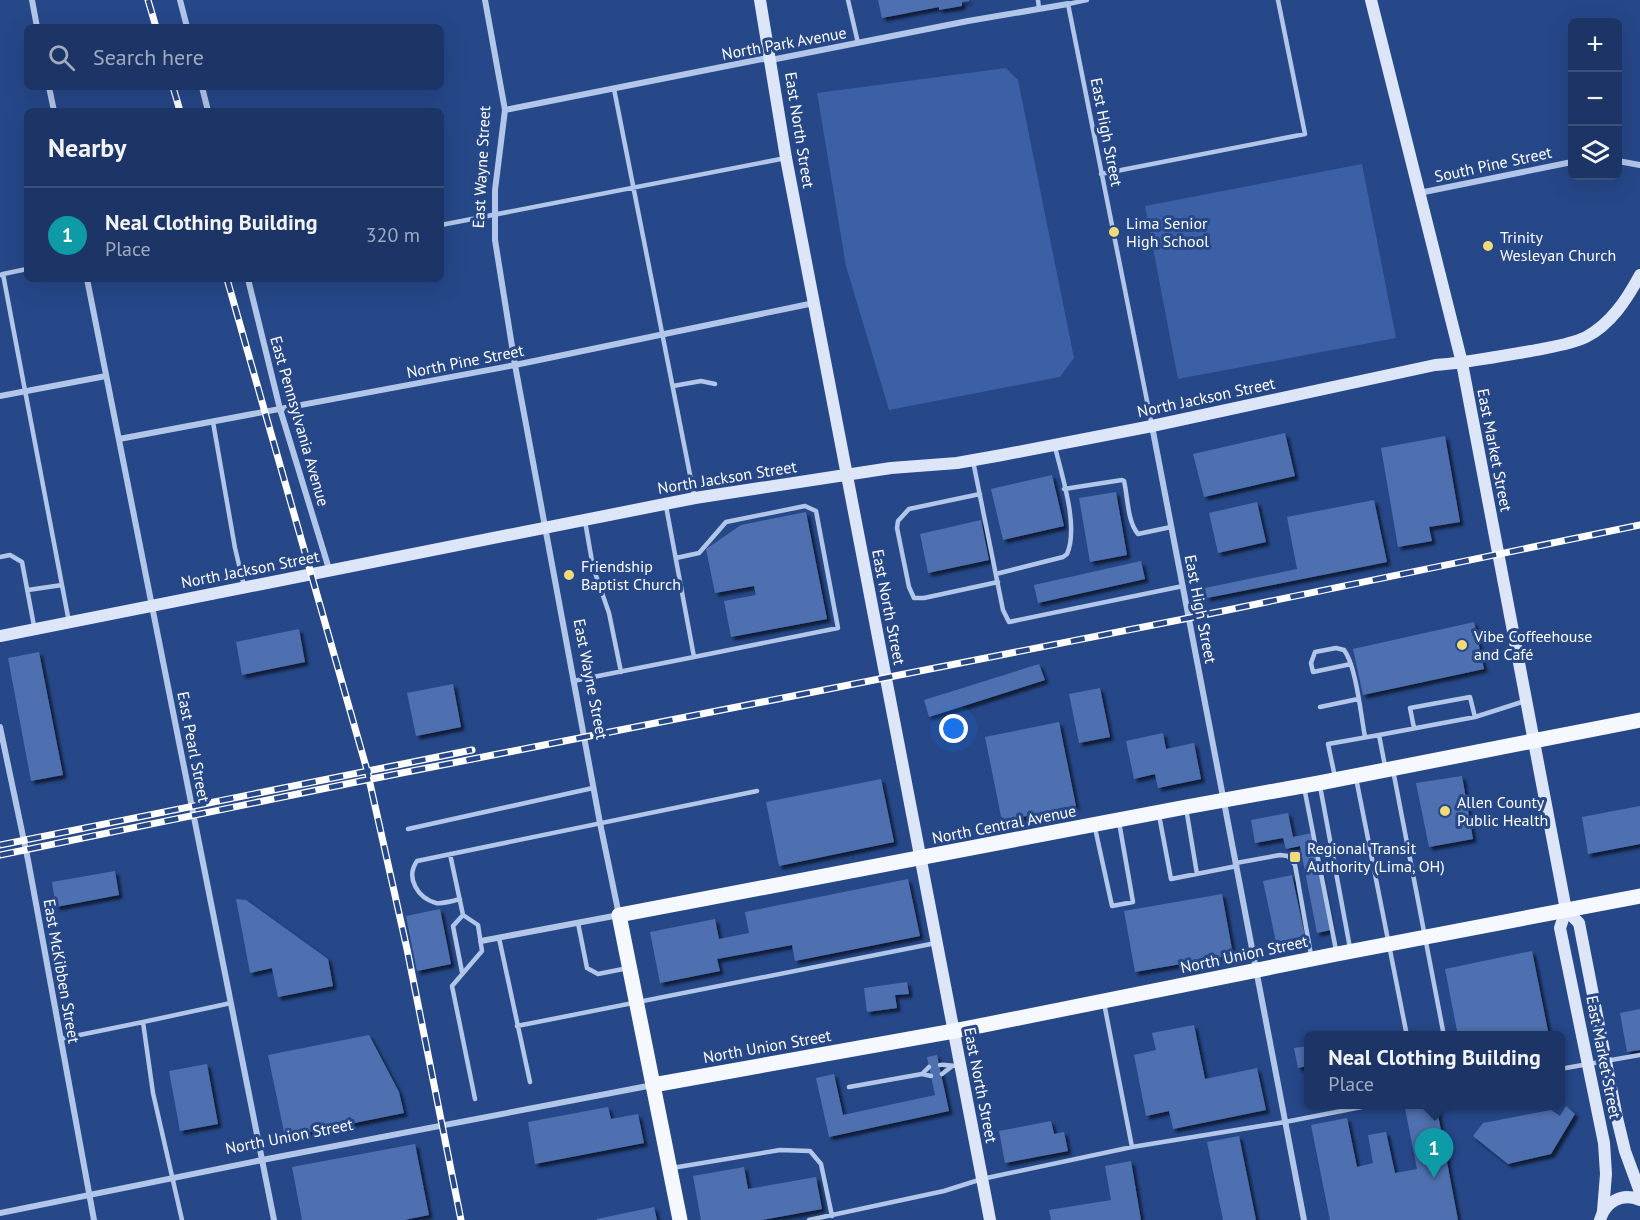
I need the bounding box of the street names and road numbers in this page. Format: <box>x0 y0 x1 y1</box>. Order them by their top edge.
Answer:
street label: North Park Avenue <box>720 22 848 64</box>
street label: East North Street <box>781 70 819 190</box>
street label: East High Street <box>1087 76 1127 189</box>
street label: East Wayne Street <box>468 105 494 229</box>
street label: South Pine Street <box>1433 142 1554 186</box>
street label: East Pennsylvania Avenue <box>266 334 334 508</box>
street label: North Pine Street <box>405 340 526 382</box>
street label: North Jackson Street <box>1135 373 1277 421</box>
street label: East Market Street <box>1473 387 1517 514</box>
street label: North Jackson Street <box>656 456 798 498</box>
street label: North Jackson Street <box>179 546 321 592</box>
street label: East North Street <box>868 547 910 667</box>
street label: East High Street <box>1181 553 1221 666</box>
street label: East Wayne Street <box>569 617 613 742</box>
street label: East Pearl Street <box>173 690 215 805</box>
street label: North Central Avenue <box>930 800 1078 848</box>
street label: East McKibben Street <box>39 897 85 1045</box>
street label: North Union Street <box>1179 931 1310 977</box>
street label: East Market Street <box>1582 994 1626 1121</box>
street label: North Union Street <box>701 1025 833 1067</box>
street label: East North Street <box>960 1025 1002 1145</box>
street label: North Union Street <box>223 1114 355 1158</box>

